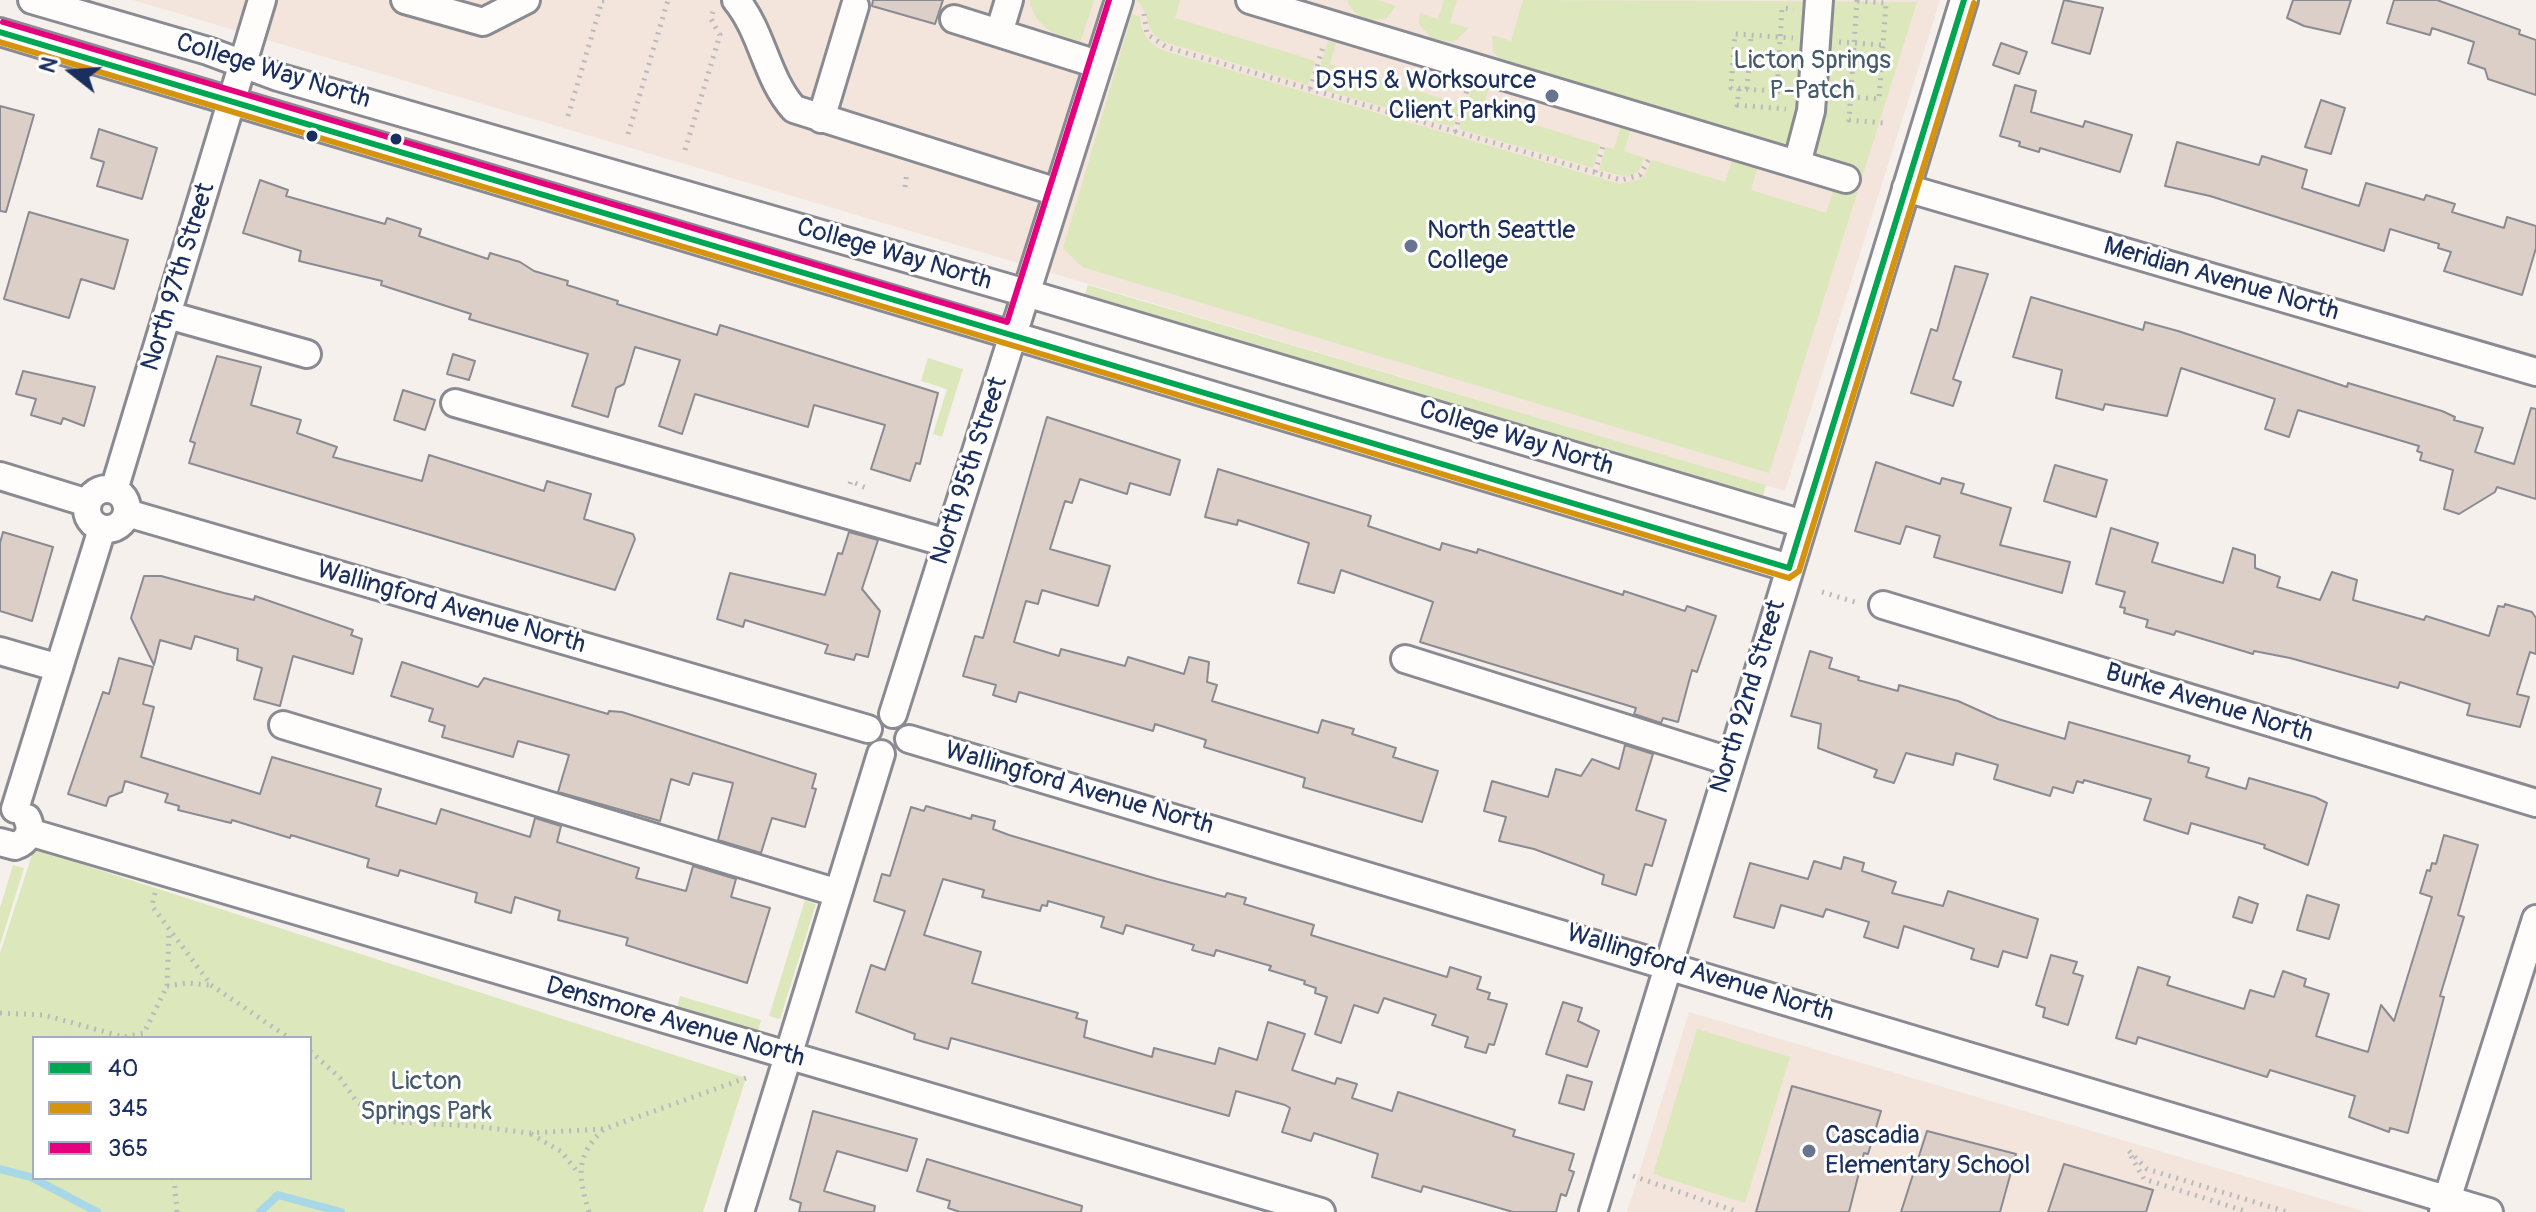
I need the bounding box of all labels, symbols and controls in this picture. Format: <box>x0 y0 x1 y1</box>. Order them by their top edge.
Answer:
street label: College Way North <box>172 28 374 116</box>
north arrow <box>32 32 112 112</box>
park label: Licton Springs P-Patch <box>1733 45 1891 106</box>
text: N <box>33 54 65 76</box>
place label: DSHS & Worksource Client Parking <box>1315 65 1536 126</box>
marker: DSHS & Worksource Client Parking <box>1543 87 1561 105</box>
unlabelled marker <box>304 128 320 144</box>
unlabelled marker <box>388 131 404 147</box>
street label: North 97th Street <box>136 179 222 375</box>
street label: College Way North <box>793 212 995 298</box>
place label: North Seattle College <box>1427 215 1575 276</box>
street label: Meridian Avenue North <box>2100 231 2342 329</box>
marker: North Seattle College <box>1402 237 1420 255</box>
street label: North 95th Street <box>925 373 1015 569</box>
street label: College Way North <box>1415 395 1617 483</box>
street label: Wallingford Avenue North <box>313 555 589 661</box>
street label: North 92nd Street <box>1705 596 1793 798</box>
street label: Burke Avenue North <box>2101 658 2317 750</box>
street label: Wallingford Avenue North <box>941 736 1217 842</box>
street label: Wallingford Avenue North <box>1563 918 1837 1030</box>
street label: Densmore Avenue North <box>542 971 808 1075</box>
legend <box>32 1036 312 1180</box>
text: 40 <box>108 1054 138 1083</box>
park label: Licton Springs Park <box>360 1066 492 1128</box>
text: 345 <box>108 1094 148 1123</box>
place label: Cascadia Elementary School <box>1825 1120 2030 1182</box>
text: 365 <box>108 1134 148 1163</box>
marker: Cascadia Elementary School <box>1800 1142 1818 1160</box>

